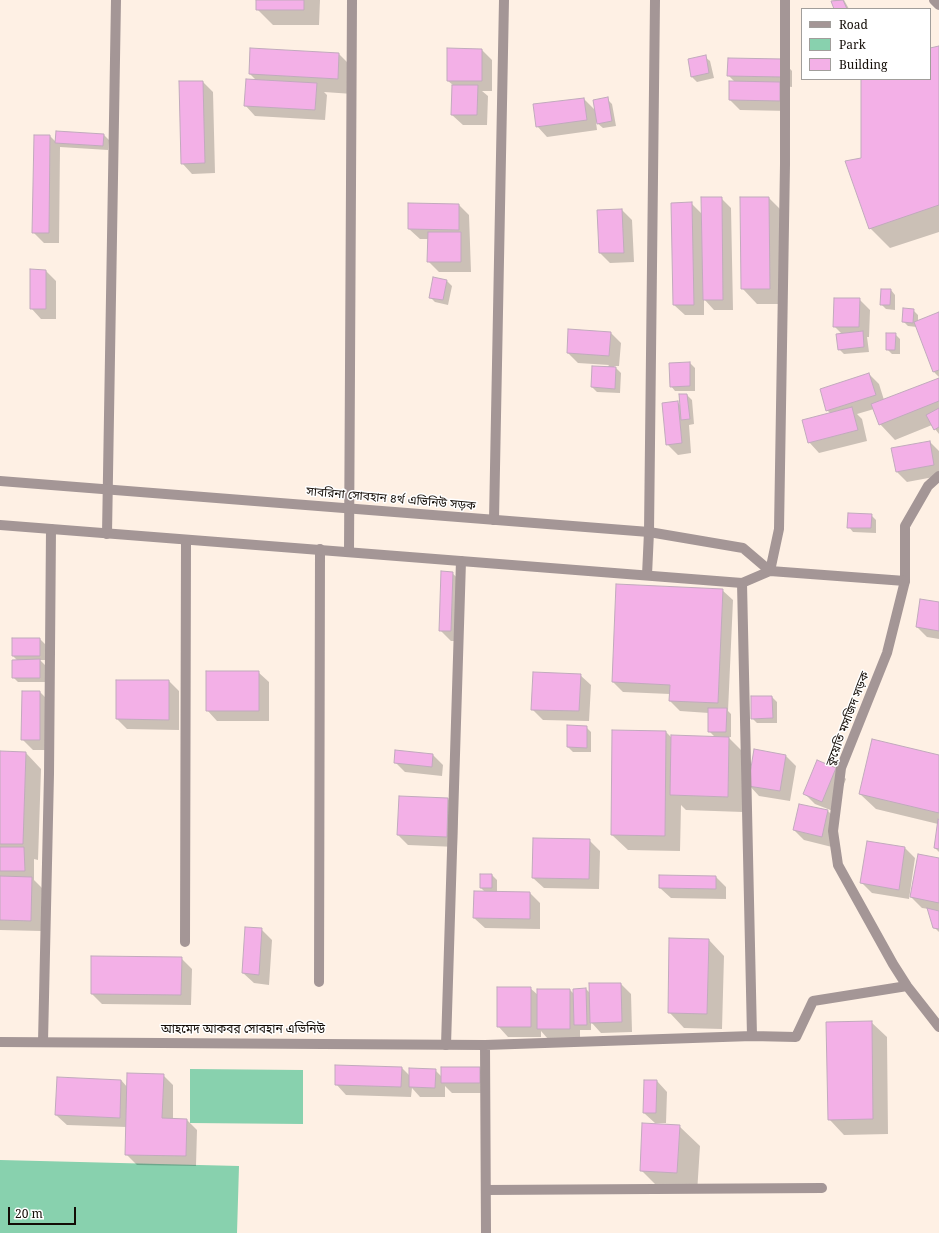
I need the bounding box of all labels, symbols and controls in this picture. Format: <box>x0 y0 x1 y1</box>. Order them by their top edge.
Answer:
legend <box>801 8 931 80</box>
text: Road <box>839 16 868 33</box>
text: Park <box>839 36 866 53</box>
text: Building <box>839 56 887 73</box>
street label: সাবরিনা সোবহান ৪র্থ এভিনিউ সড়ক <box>306 484 476 514</box>
street label: কুয়েতি মসজিদ সড়ক <box>823 670 873 768</box>
street label: আহমেদ আকবর সোবহান এভিনিউ <box>161 1023 325 1037</box>
scale bar <box>10 1199 78 1225</box>
text: 20 m <box>15 1205 43 1222</box>

